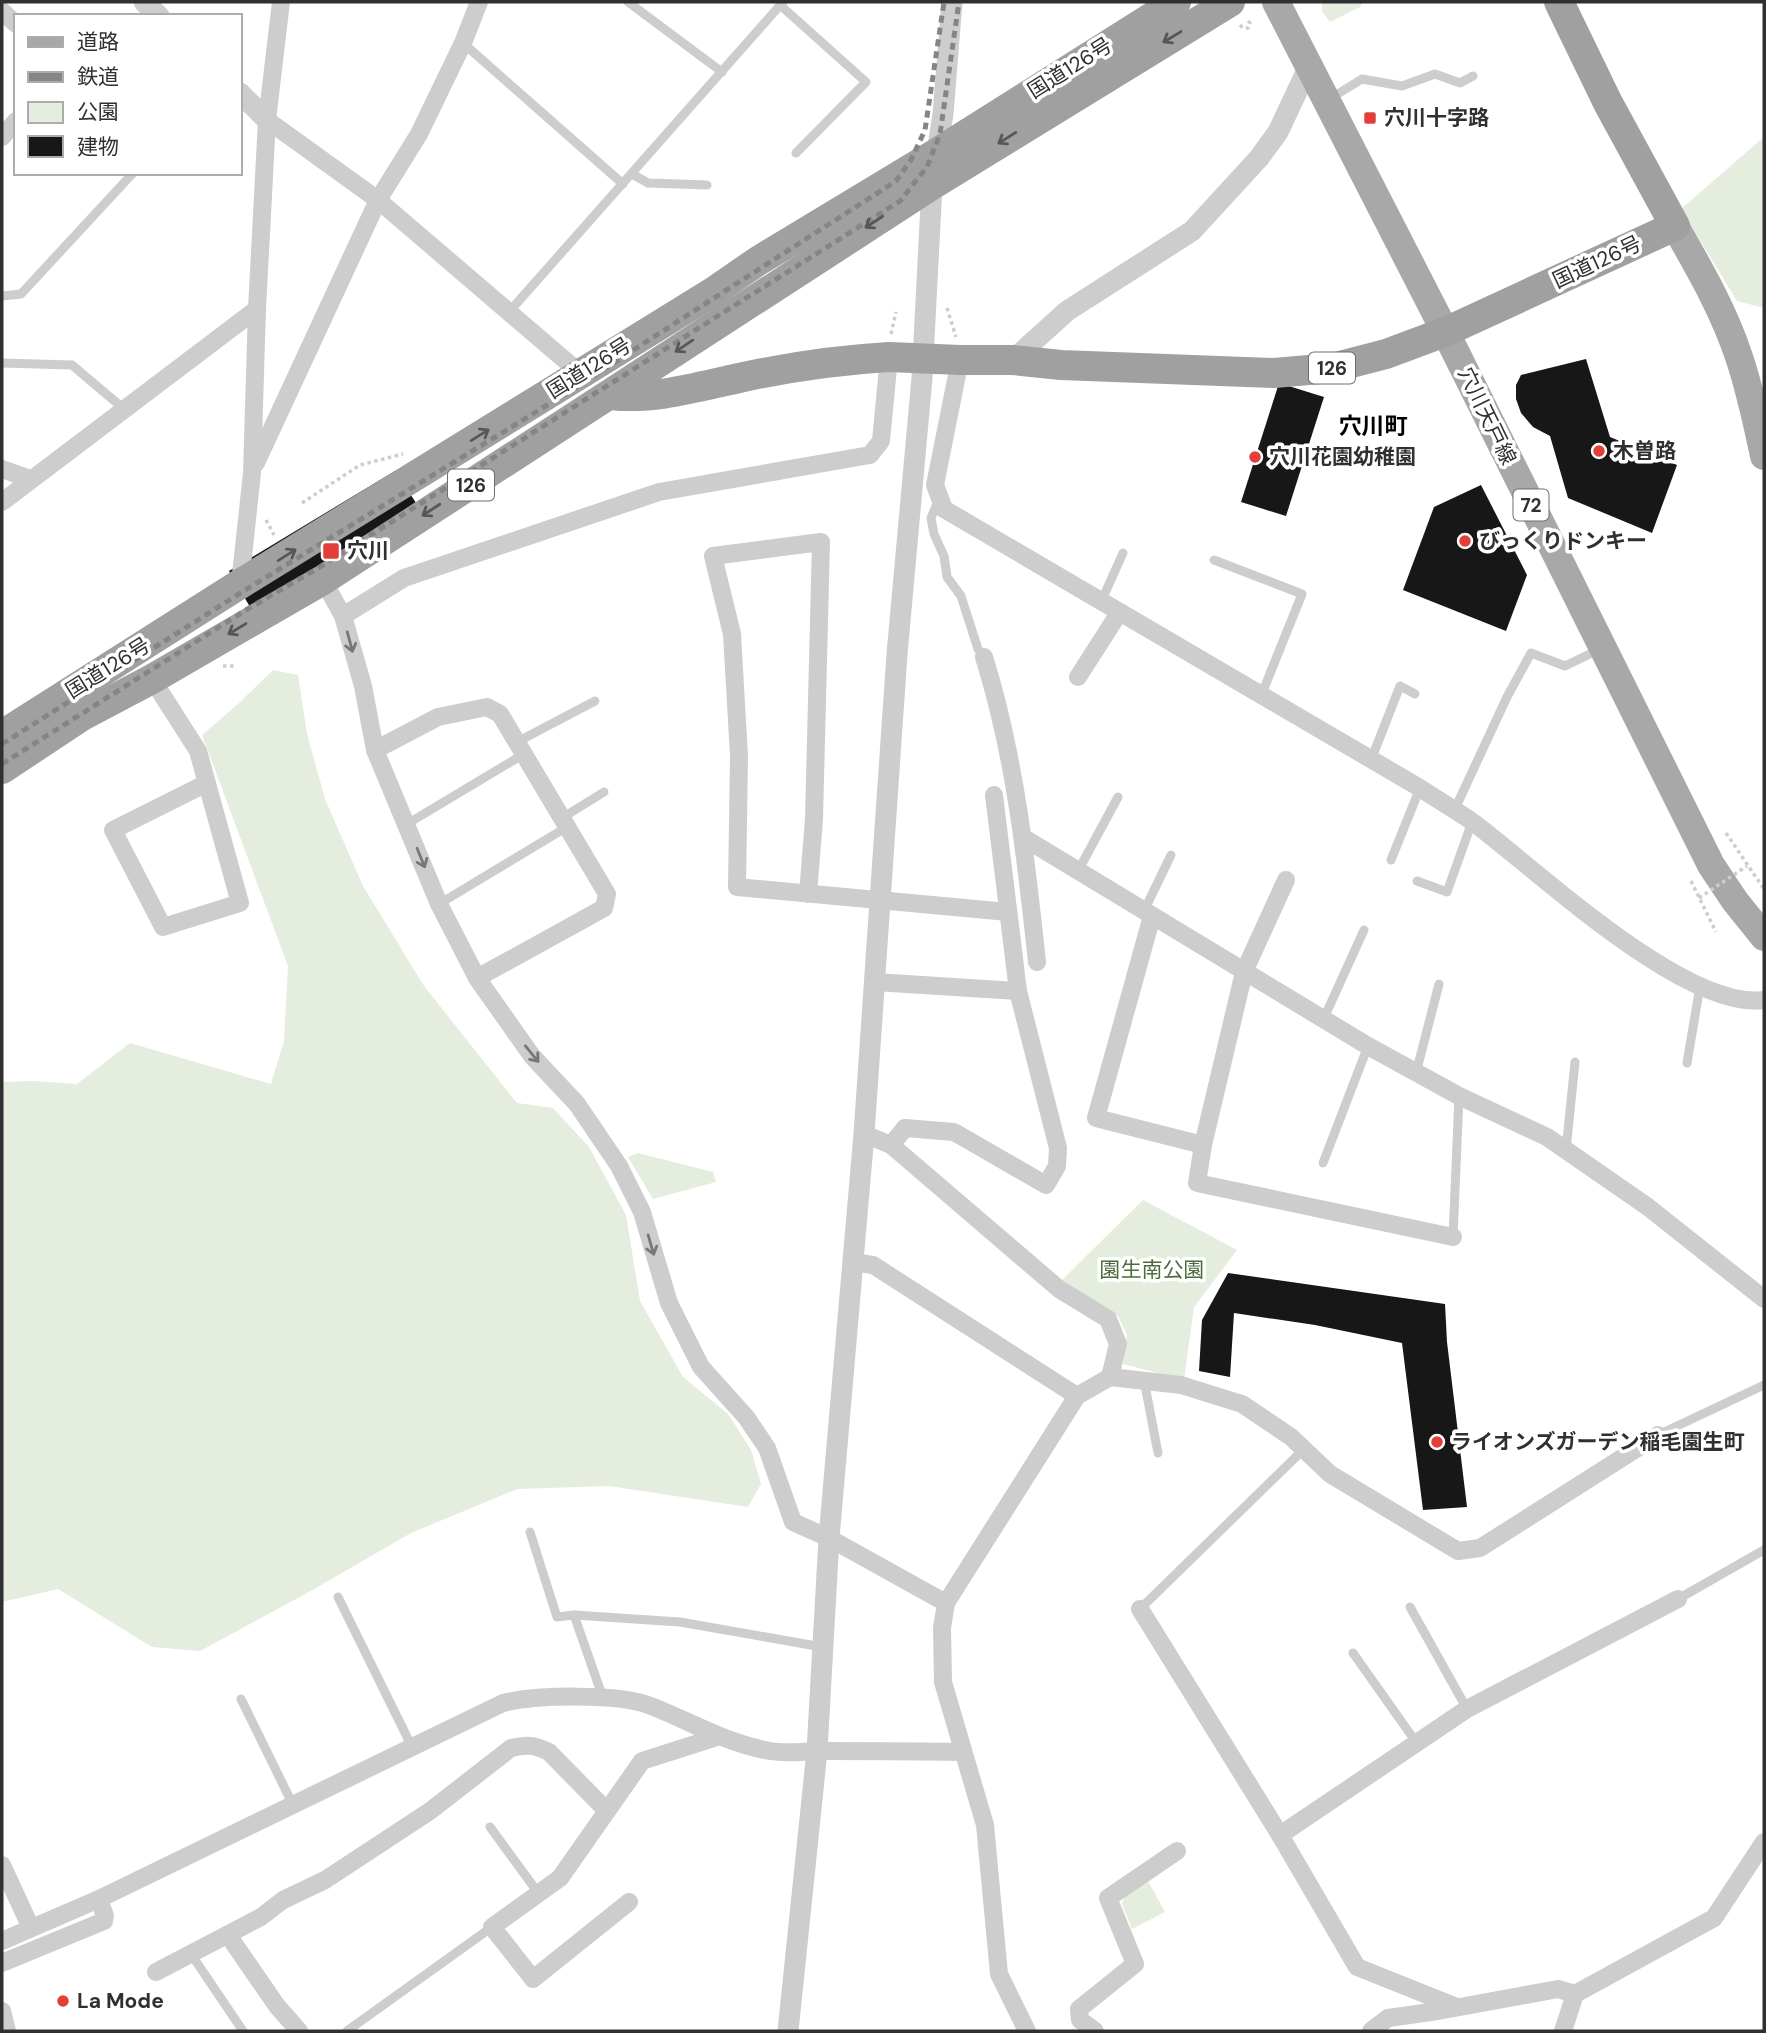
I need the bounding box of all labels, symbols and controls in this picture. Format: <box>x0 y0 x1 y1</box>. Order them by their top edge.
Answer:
legend <box>14 14 242 175</box>
text: 道路 <box>77 28 119 56</box>
street label: 国道126号 <box>1022 31 1118 105</box>
one-way arrow <box>1162 31 1182 45</box>
text: 鉄道 <box>77 63 119 91</box>
text: 公園 <box>77 98 119 126</box>
place label: 穴川十字路 <box>1384 104 1489 132</box>
marker: 穴川十字路 <box>1362 110 1378 126</box>
one-way arrow <box>998 131 1018 145</box>
text: 建物 <box>77 133 119 161</box>
one-way arrow <box>865 215 885 229</box>
street label: 国道126号 <box>1548 229 1646 295</box>
street label: 国道126号 <box>541 331 637 405</box>
one-way arrow <box>674 339 694 353</box>
road number: 126 <box>1309 352 1355 384</box>
street label: 穴川天戸線 <box>1451 363 1523 469</box>
district label: 穴川町 <box>1339 411 1408 441</box>
one-way arrow <box>470 427 490 441</box>
place label: 木曽路 <box>1613 437 1676 465</box>
place label: 穴川花園幼稚園 <box>1269 443 1416 471</box>
marker: 木曽路 <box>1591 443 1607 459</box>
marker: 穴川花園幼稚園 <box>1247 449 1263 465</box>
road number: 126 <box>448 470 494 500</box>
road number: 72 <box>1514 490 1548 520</box>
one-way arrow <box>422 504 442 518</box>
place label: びっくりドンキー <box>1479 527 1647 555</box>
marker: びっくりドンキー <box>1457 533 1473 549</box>
place label: 穴川 <box>347 537 389 565</box>
marker: 穴川 <box>321 541 341 561</box>
one-way arrow <box>277 547 296 562</box>
one-way arrow <box>228 622 248 636</box>
street label: 国道126号 <box>60 631 156 705</box>
one-way arrow <box>344 631 357 653</box>
one-way arrow <box>415 846 428 868</box>
one-way arrow <box>525 1045 540 1063</box>
one-way arrow <box>646 1234 659 1256</box>
park label: 園生南公園 <box>1100 1256 1205 1284</box>
place label: ライオンズガーデン稲毛園生町 <box>1451 1428 1745 1456</box>
marker: ライオンズガーデン稲毛園生町 <box>1429 1434 1445 1450</box>
place label: La Mode <box>77 1987 164 2015</box>
marker: La Mode <box>55 1993 71 2009</box>

